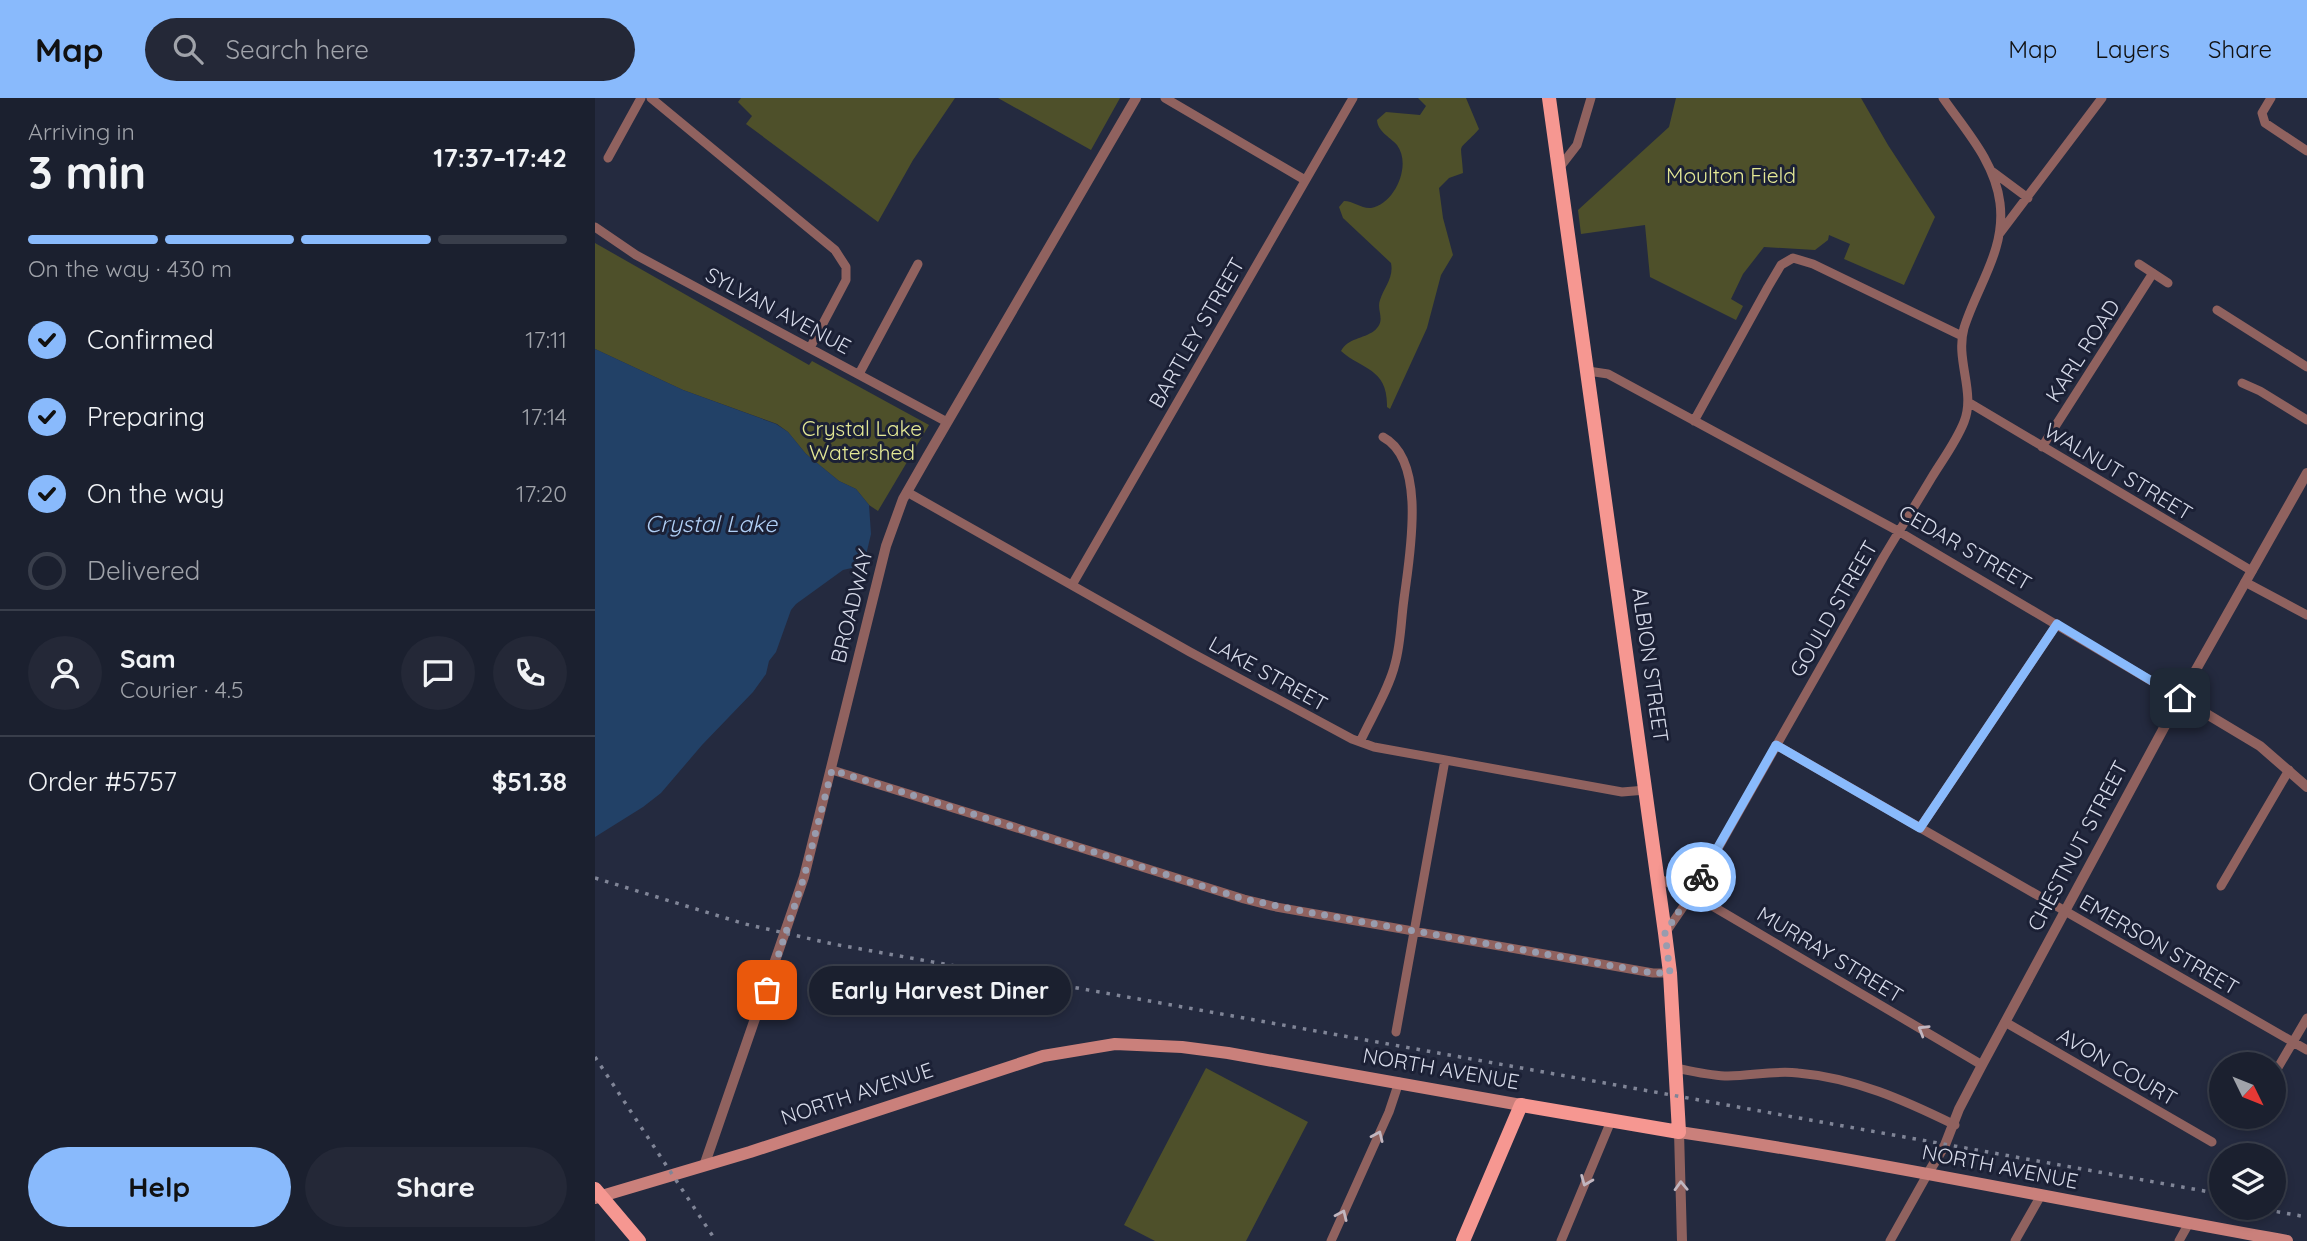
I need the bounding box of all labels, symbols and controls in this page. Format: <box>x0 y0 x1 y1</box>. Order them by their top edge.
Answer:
search box <box>145 18 635 81</box>
text: Map <box>35 29 103 70</box>
icon: search <box>169 30 207 68</box>
text: Search here <box>225 33 369 66</box>
text: Map <box>2008 34 2057 64</box>
text: Layers <box>2095 34 2170 64</box>
text: Share <box>2208 34 2272 64</box>
text: Arriving in <box>28 117 135 146</box>
text: 17:37–17:42 <box>433 141 567 174</box>
text: 3 min <box>28 143 146 201</box>
park label: Moulton Field <box>1666 162 1796 188</box>
street label: BARTLEY STREET <box>1143 253 1250 412</box>
text: On the way · 430 m <box>28 254 232 283</box>
street label: SYLVAN AVENUE <box>701 261 856 359</box>
street label: KARL ROAD <box>2039 294 2125 407</box>
icon: check <box>28 321 66 359</box>
text: Confirmed <box>87 323 214 356</box>
text: 17:11 <box>525 325 567 354</box>
icon: check <box>28 398 66 436</box>
text: Preparing <box>87 400 205 433</box>
text: 17:14 <box>522 402 567 431</box>
park label: Crystal Lake Watershed <box>802 415 922 465</box>
street label: WALNUT STREET <box>2040 417 2197 526</box>
icon: check <box>28 475 66 513</box>
text: On the way <box>87 477 225 510</box>
text: 17:20 <box>516 479 567 508</box>
street label: CEDAR STREET <box>1894 499 2037 596</box>
water label: Crystal Lake <box>645 509 778 538</box>
street label: GOULD STREET <box>1784 536 1883 681</box>
street label: BROADWAY <box>824 546 878 665</box>
text: Delivered <box>87 554 200 587</box>
street label: ALBION STREET <box>1627 586 1675 744</box>
street label: LAKE STREET <box>1205 630 1332 716</box>
button: person <box>28 636 102 710</box>
button: chat <box>401 636 475 710</box>
button: phone <box>493 636 567 710</box>
text: Sam <box>120 642 176 675</box>
pin <box>2150 668 2210 728</box>
text: Courier · 4.5 <box>120 675 244 704</box>
icon: home <box>2161 679 2199 717</box>
street label: CHESTNUT STREET <box>2021 756 2133 935</box>
text: Order #5757 <box>28 765 177 798</box>
text: $51.38 <box>492 765 567 798</box>
courier <box>1666 842 1736 912</box>
icon: bike <box>1682 858 1720 896</box>
street label: EMERSON STREET <box>2075 888 2244 1000</box>
street label: MURRAY STREET <box>1753 900 1908 1008</box>
pin <box>737 960 797 1020</box>
callout: Early Harvest Diner <box>809 966 1071 1015</box>
icon: bag <box>748 971 786 1009</box>
text: Early Harvest Diner <box>831 976 1049 1005</box>
street label: AVON COURT <box>2053 1021 2182 1111</box>
one-way arrow <box>1918 1025 1931 1038</box>
street label: NORTH AVENUE <box>1361 1041 1521 1095</box>
north arrow <box>2209 1052 2285 1129</box>
map controls <box>2209 1052 2286 1220</box>
street label: NORTH AVENUE <box>777 1056 936 1130</box>
one-way arrow <box>1370 1131 1384 1143</box>
street label: NORTH AVENUE <box>1920 1138 2080 1194</box>
button: layers <box>2209 1143 2286 1220</box>
button: Help <box>28 1147 291 1227</box>
button: Share <box>305 1147 567 1227</box>
one-way arrow <box>1581 1174 1595 1186</box>
one-way arrow <box>1674 1181 1689 1192</box>
one-way arrow <box>1334 1210 1348 1222</box>

